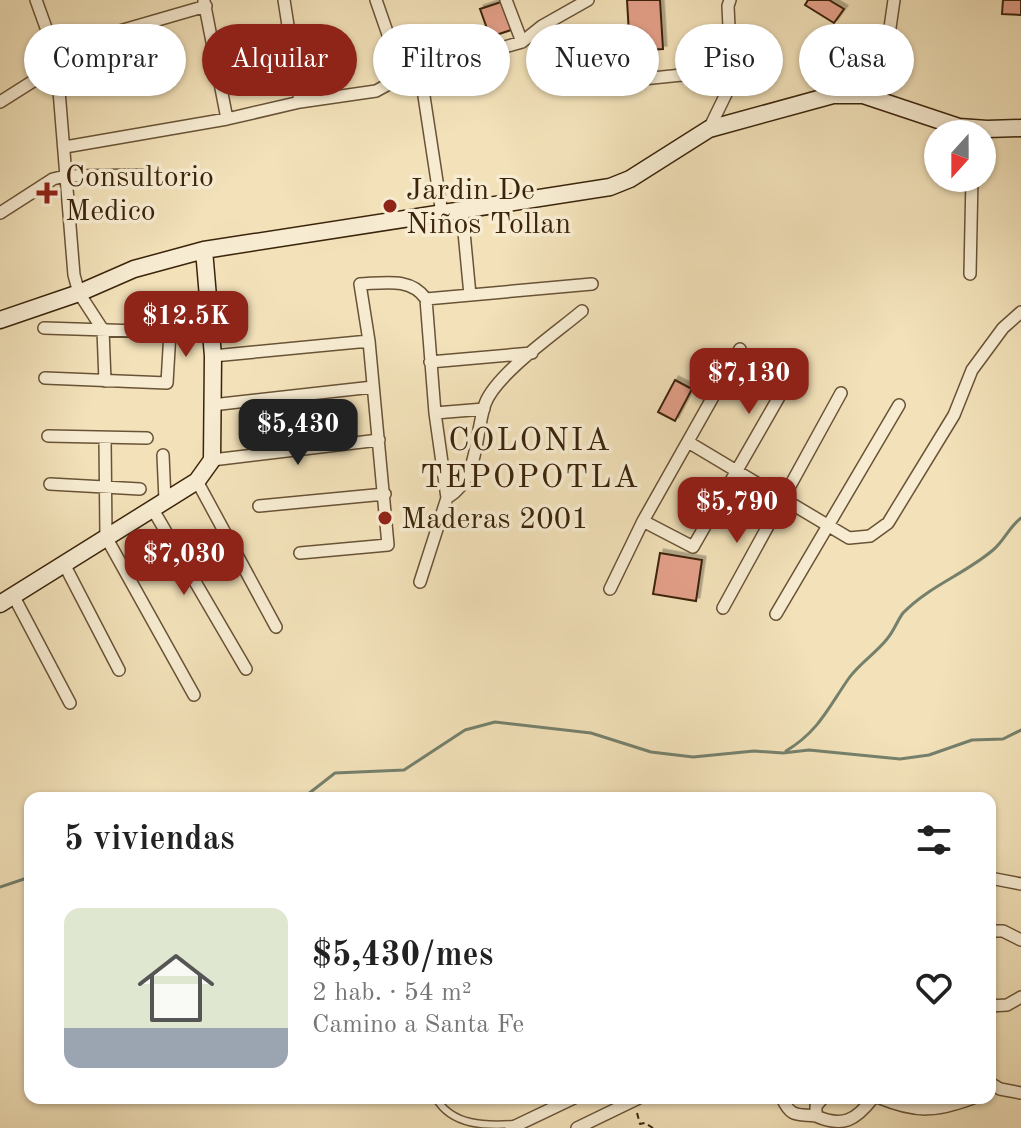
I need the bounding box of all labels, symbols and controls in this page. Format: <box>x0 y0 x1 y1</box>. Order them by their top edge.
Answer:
chip: Comprar <box>24 24 186 96</box>
chip: Alquilar <box>202 24 357 96</box>
chip: Filtros <box>373 24 510 96</box>
chip: Nuevo <box>526 24 659 96</box>
chip: Piso <box>675 24 783 96</box>
chip: Casa <box>799 24 914 96</box>
north arrow <box>924 120 996 192</box>
map controls <box>924 120 996 192</box>
place label: Consultorio Medico <box>65 163 214 227</box>
place label: Jardin De Niños Tollan <box>406 176 571 240</box>
marker: Consultorio Medico <box>36 182 58 204</box>
marker: Jardin De Niños Tollan <box>381 197 399 215</box>
pin: $12.5K <box>121 291 251 359</box>
text: $12.5K <box>142 304 230 330</box>
pin: $7,130 <box>684 348 814 416</box>
text: $7,130 <box>708 361 790 387</box>
pin: $5,430 <box>233 399 363 467</box>
text: $5,430 <box>257 412 339 438</box>
district label: COLONIA TEPOPOTLA <box>420 426 640 495</box>
pin: $5,790 <box>672 477 802 545</box>
text: $5,790 <box>696 490 778 516</box>
place label: Maderas 2001 <box>401 505 589 535</box>
marker: Maderas 2001 <box>376 509 394 527</box>
pin: $7,030 <box>119 529 249 597</box>
text: $7,030 <box>143 542 225 568</box>
icon: filters <box>912 818 956 862</box>
text: 5 viviendas <box>64 823 235 857</box>
text: $5,430/mes <box>312 939 493 973</box>
icon: home <box>128 940 224 1036</box>
icon: heart <box>912 966 956 1010</box>
text: 2 hab. · 54 m² <box>312 980 472 1006</box>
text: Camino a Santa Fe <box>312 1012 524 1038</box>

